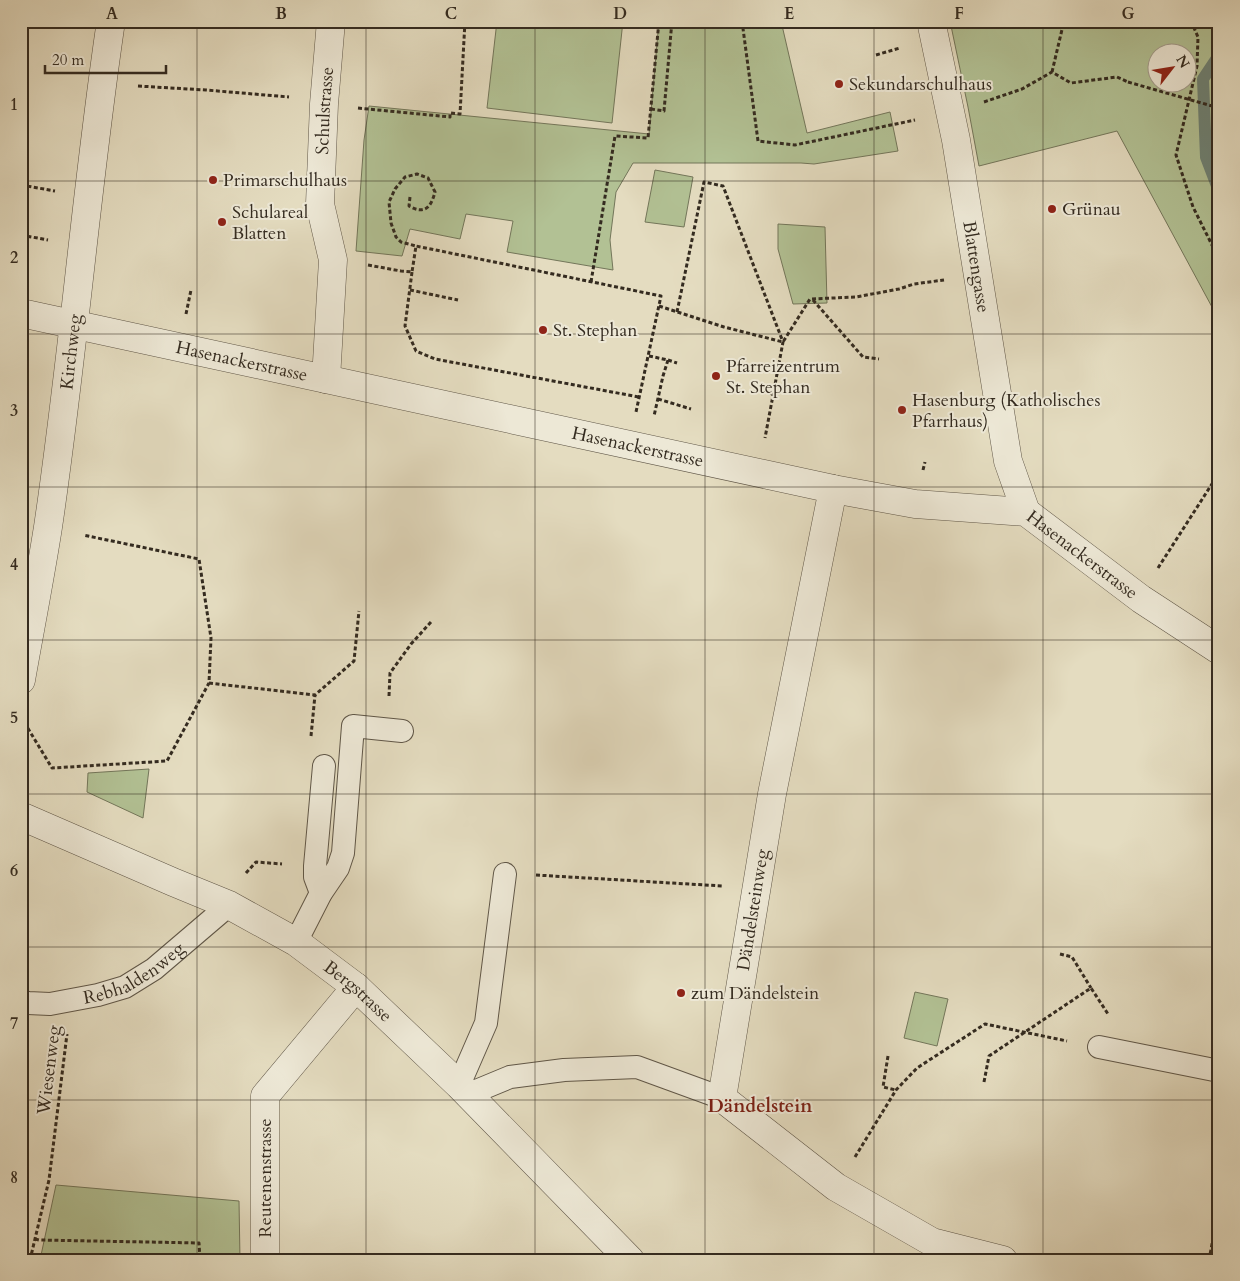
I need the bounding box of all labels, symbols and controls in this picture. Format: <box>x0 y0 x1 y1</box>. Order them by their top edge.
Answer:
text: A <box>106 3 118 25</box>
text: B <box>275 3 287 25</box>
text: C <box>445 3 457 25</box>
text: D <box>613 3 627 25</box>
text: E <box>784 3 794 25</box>
text: F <box>954 3 964 25</box>
text: G <box>1121 3 1135 25</box>
scale bar <box>45 42 166 74</box>
north arrow <box>1148 42 1198 92</box>
text: 20 m <box>52 50 84 70</box>
text: N <box>1171 51 1194 72</box>
street label: Schulstrasse <box>309 66 340 155</box>
place label: Sekundarschulhaus <box>849 72 992 97</box>
marker: Sekundarschulhaus <box>833 78 845 90</box>
text: 1 <box>10 94 18 116</box>
place label: Primarschulhaus <box>223 168 347 193</box>
marker: Primarschulhaus <box>207 174 219 186</box>
place label: Grünau <box>1062 197 1121 222</box>
place label: Schulareal Blatten <box>232 200 309 246</box>
marker: Grünau <box>1046 203 1058 215</box>
marker: Schulareal Blatten <box>216 216 228 228</box>
street label: Blattengasse <box>957 219 996 314</box>
text: 2 <box>10 247 18 269</box>
street label: Kirchweg <box>54 312 87 391</box>
place label: St. Stephan <box>553 318 638 343</box>
marker: St. Stephan <box>537 324 549 336</box>
street label: Hasenackerstrasse <box>174 334 310 387</box>
place label: Pfarreizentrum St. Stephan <box>726 354 841 400</box>
marker: Pfarreizentrum St. Stephan <box>710 370 722 382</box>
place label: Hasenburg (Katholisches Pfarrhaus) <box>912 388 1100 434</box>
text: 3 <box>10 400 18 422</box>
marker: Hasenburg (Katholisches Pfarrhaus) <box>896 404 908 416</box>
street label: Hasenackerstrasse <box>570 420 706 473</box>
street label: Hasenackerstrasse <box>1021 504 1143 605</box>
text: 4 <box>10 554 18 576</box>
text: 5 <box>10 707 18 729</box>
street label: Dändelsteinweg <box>731 846 775 973</box>
text: 6 <box>10 860 18 882</box>
street label: Rebhaldenweg <box>81 935 190 1010</box>
street label: Bergstrasse <box>319 955 398 1028</box>
place label: zum Dändelstein <box>691 981 820 1006</box>
marker: zum Dändelstein <box>675 987 687 999</box>
text: 7 <box>10 1013 18 1035</box>
street label: Wiesenweg <box>31 1023 67 1117</box>
district label: Dändelstein <box>707 1093 813 1119</box>
street label: Reutenenstrasse <box>253 1118 278 1238</box>
text: 8 <box>10 1167 18 1189</box>

